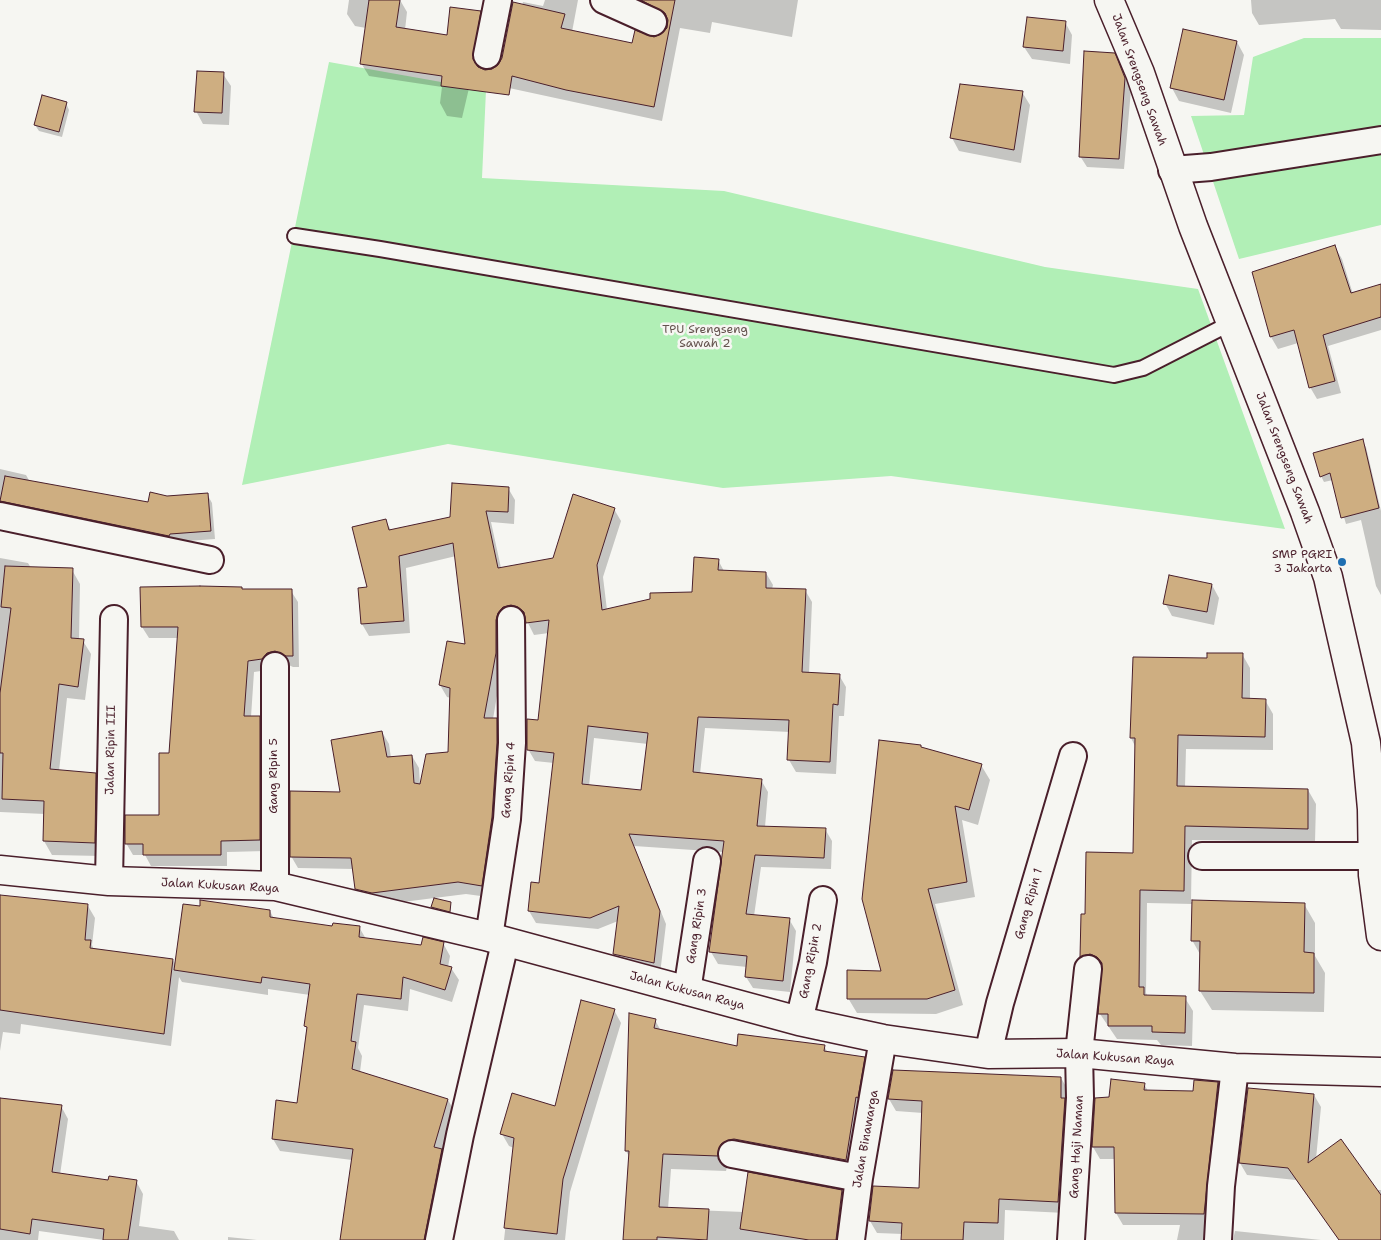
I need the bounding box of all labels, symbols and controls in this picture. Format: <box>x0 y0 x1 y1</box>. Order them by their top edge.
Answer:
street label: Jalan Srengseng Sawah <box>1108 12 1170 148</box>
park label: TPU Srengseng Sawah 2 <box>662 323 748 351</box>
street label: Jalan Srengseng Sawah <box>1252 390 1316 526</box>
place label: SMP PGRI 3 Jakarta <box>1272 548 1332 576</box>
marker: SMP PGRI 3 Jakarta <box>1336 556 1348 568</box>
street label: Jalan Ripin III <box>103 705 119 795</box>
street label: Gang Ripin 5 <box>267 738 281 814</box>
street label: Gang Ripin 4 <box>499 741 519 819</box>
street label: Gang Ripin 1 <box>1012 867 1046 941</box>
street label: Jalan Kukusan Raya <box>160 876 280 896</box>
street label: Gang Ripin 3 <box>684 887 710 965</box>
street label: Gang Ripin 2 <box>797 922 825 1000</box>
street label: Jalan Kukusan Raya <box>628 969 746 1013</box>
street label: Jalan Kukusan Raya <box>1055 1047 1175 1069</box>
street label: Jalan Binawarga <box>850 1089 882 1189</box>
street label: Gang Haji Naman <box>1067 1095 1087 1199</box>

